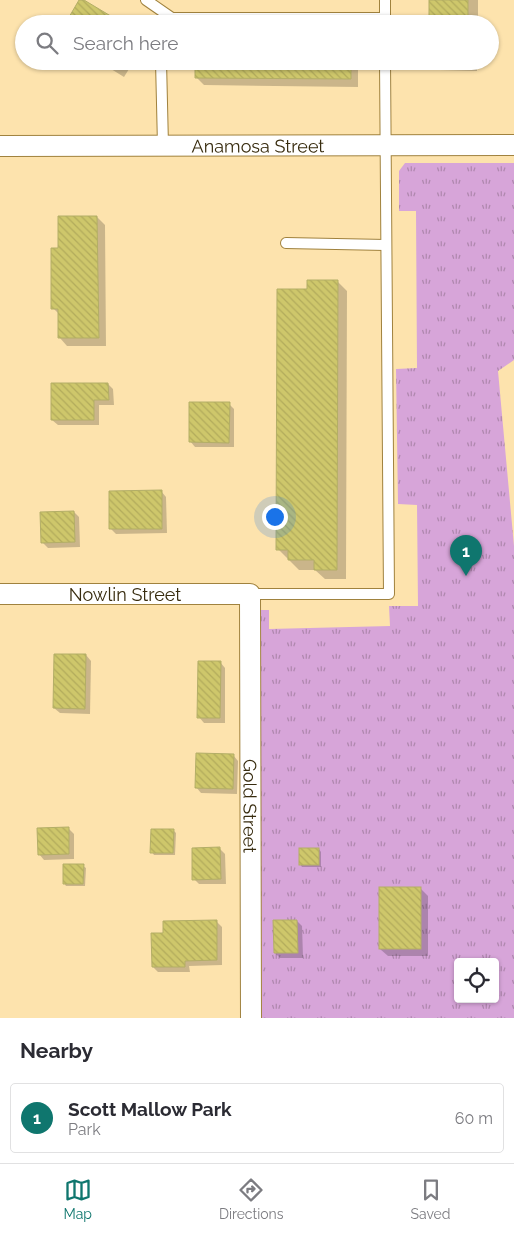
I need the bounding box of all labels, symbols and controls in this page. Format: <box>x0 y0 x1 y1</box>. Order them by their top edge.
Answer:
search box <box>15 15 499 70</box>
icon: search <box>33 29 61 57</box>
text: Search here <box>73 32 179 54</box>
street label: Anamosa Street <box>192 135 324 156</box>
your location <box>262 504 288 530</box>
pin: 1 <box>450 535 482 576</box>
street label: Nowlin Street <box>69 584 181 605</box>
street label: Gold Street <box>240 759 261 853</box>
map controls <box>454 958 499 1003</box>
button: locate <box>454 958 499 1003</box>
text: Nearby <box>20 1038 93 1063</box>
text: Scott Mallow Park <box>68 1098 232 1120</box>
text: 1 <box>33 1109 41 1128</box>
text: 60 m <box>455 1109 493 1128</box>
text: Park <box>68 1120 101 1139</box>
tab: Map <box>63 1176 92 1222</box>
tab: Directions <box>219 1176 284 1222</box>
tab: Saved <box>410 1176 451 1222</box>

